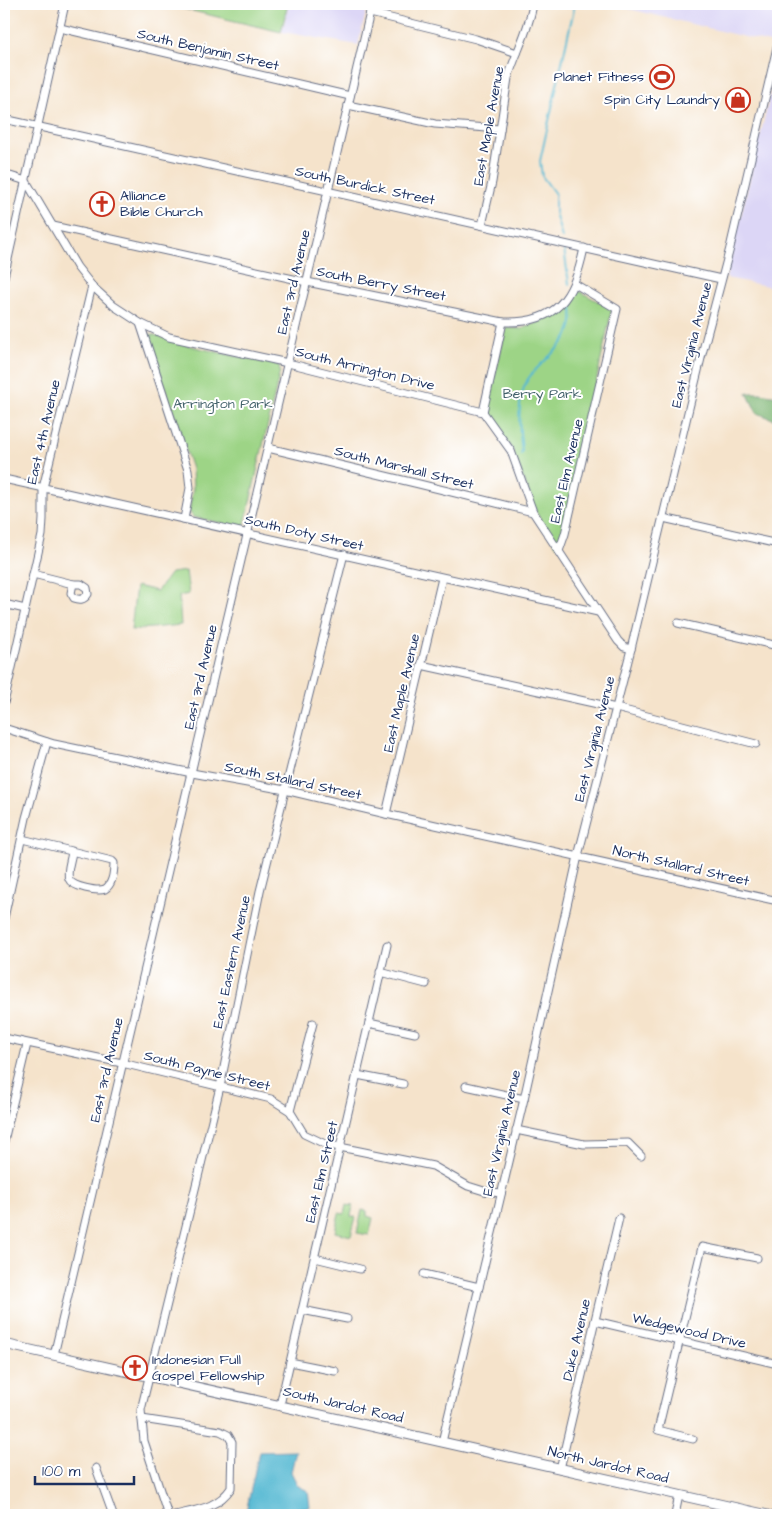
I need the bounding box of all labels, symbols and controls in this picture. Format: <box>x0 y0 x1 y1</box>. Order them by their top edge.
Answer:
street label: South Benjamin Street <box>135 24 281 76</box>
street label: East Maple Avenue <box>469 64 509 187</box>
sports icon: Planet Fitness <box>649 64 675 90</box>
place label: Planet Fitness <box>554 67 644 87</box>
shop icon: Spin City Laundry <box>725 87 751 113</box>
place label: Spin City Laundry <box>604 90 720 110</box>
street label: South Burdick Street <box>293 161 437 211</box>
place label: Alliance Bible Church <box>120 186 203 222</box>
church icon: Alliance Bible Church <box>89 191 115 217</box>
street label: East 3rd Avenue <box>272 227 316 336</box>
street label: South Berry Street <box>314 262 448 306</box>
street label: East Virginia Avenue <box>667 280 717 410</box>
street label: South Arrington Drive <box>293 342 437 396</box>
street label: East 4th Avenue <box>22 377 66 486</box>
park label: Berry Park <box>503 384 582 404</box>
park label: Arrington Park <box>173 394 273 414</box>
street label: East Elm Avenue <box>545 417 589 525</box>
street label: South Marshall Street <box>332 441 476 495</box>
street label: South Doty Street <box>243 510 366 556</box>
street label: East 3rd Avenue <box>179 622 223 731</box>
street label: East Maple Avenue <box>379 631 425 754</box>
street label: East Virginia Avenue <box>570 674 620 804</box>
street label: South Stallard Street <box>223 757 363 805</box>
street label: North Stallard Street <box>611 841 752 892</box>
street label: East Eastern Avenue <box>208 893 256 1030</box>
street label: East 3rd Avenue <box>85 1015 129 1124</box>
street label: South Payne Street <box>142 1046 272 1096</box>
street label: East Virginia Avenue <box>478 1067 526 1198</box>
street label: East Elm Street <box>301 1119 344 1225</box>
street label: Duke Avenue <box>558 1297 596 1383</box>
street label: Wedgewood Drive <box>630 1308 748 1354</box>
place label: Indonesian Full Gospel Fellowship <box>152 1350 265 1386</box>
church icon: Indonesian Full Gospel Fellowship <box>122 1355 148 1381</box>
street label: South Jardot Road <box>281 1381 405 1429</box>
street label: North Jardot Road <box>546 1441 670 1489</box>
scale bar <box>35 1454 134 1486</box>
text: 100 m <box>42 1461 81 1482</box>

